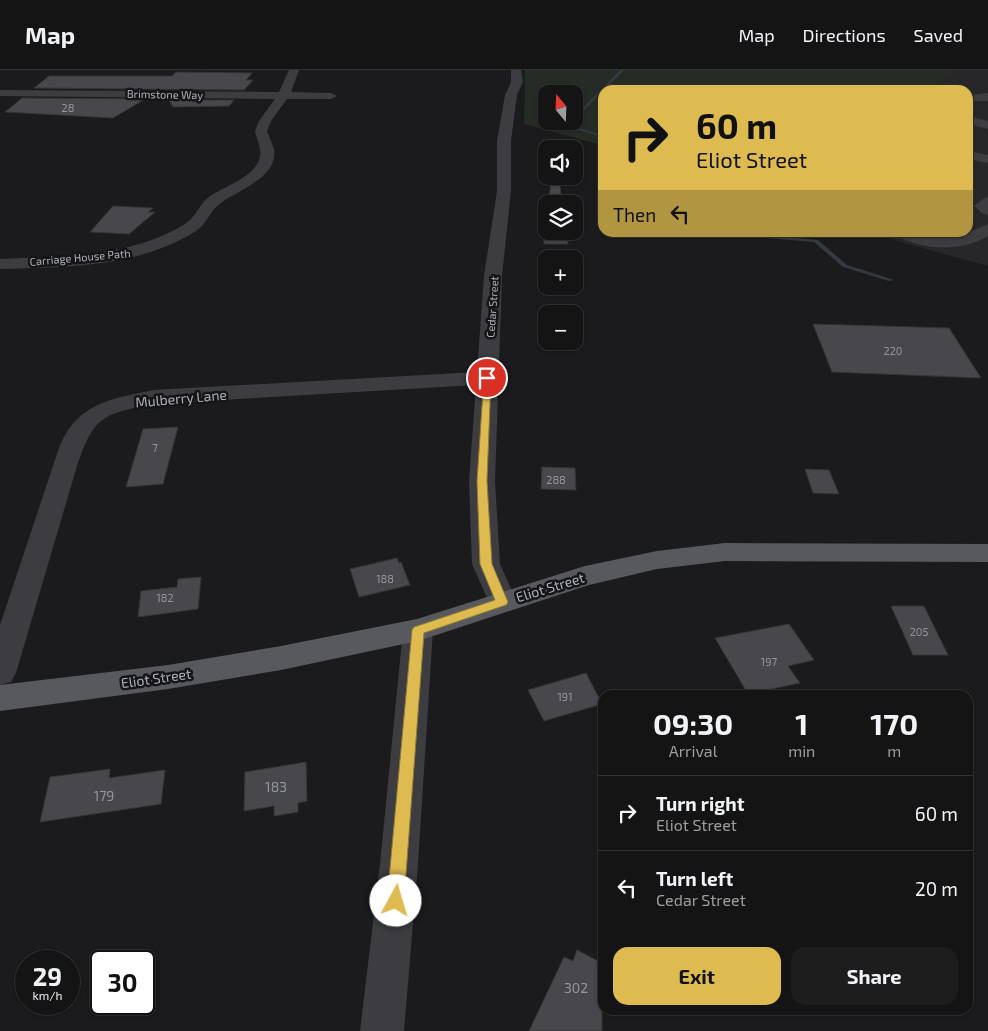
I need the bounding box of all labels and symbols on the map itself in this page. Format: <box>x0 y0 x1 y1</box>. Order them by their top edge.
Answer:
north arrow <box>538 85 582 130</box>
street label: Brimstone Way <box>127 87 203 101</box>
house number: 28 <box>62 101 74 114</box>
street label: Carriage House Path <box>29 246 131 268</box>
street label: Cedar Street <box>483 276 501 338</box>
house number: 220 <box>884 344 903 357</box>
pin <box>466 357 508 399</box>
street label: Mulberry Lane <box>134 386 228 410</box>
house number: 7 <box>152 441 158 454</box>
house number: 288 <box>546 473 566 486</box>
street label: Eliot Street <box>514 569 586 605</box>
house number: 188 <box>376 572 394 585</box>
house number: 182 <box>156 591 174 604</box>
house number: 205 <box>910 625 928 638</box>
house number: 197 <box>761 655 778 668</box>
street label: Eliot Street <box>120 665 192 691</box>
house number: 191 <box>557 690 573 703</box>
house number: 183 <box>265 778 287 795</box>
house number: 179 <box>94 787 114 804</box>
position arrow <box>369 874 421 926</box>
speed limit sign: 30 <box>90 950 155 1015</box>
house number: 302 <box>564 979 588 996</box>

